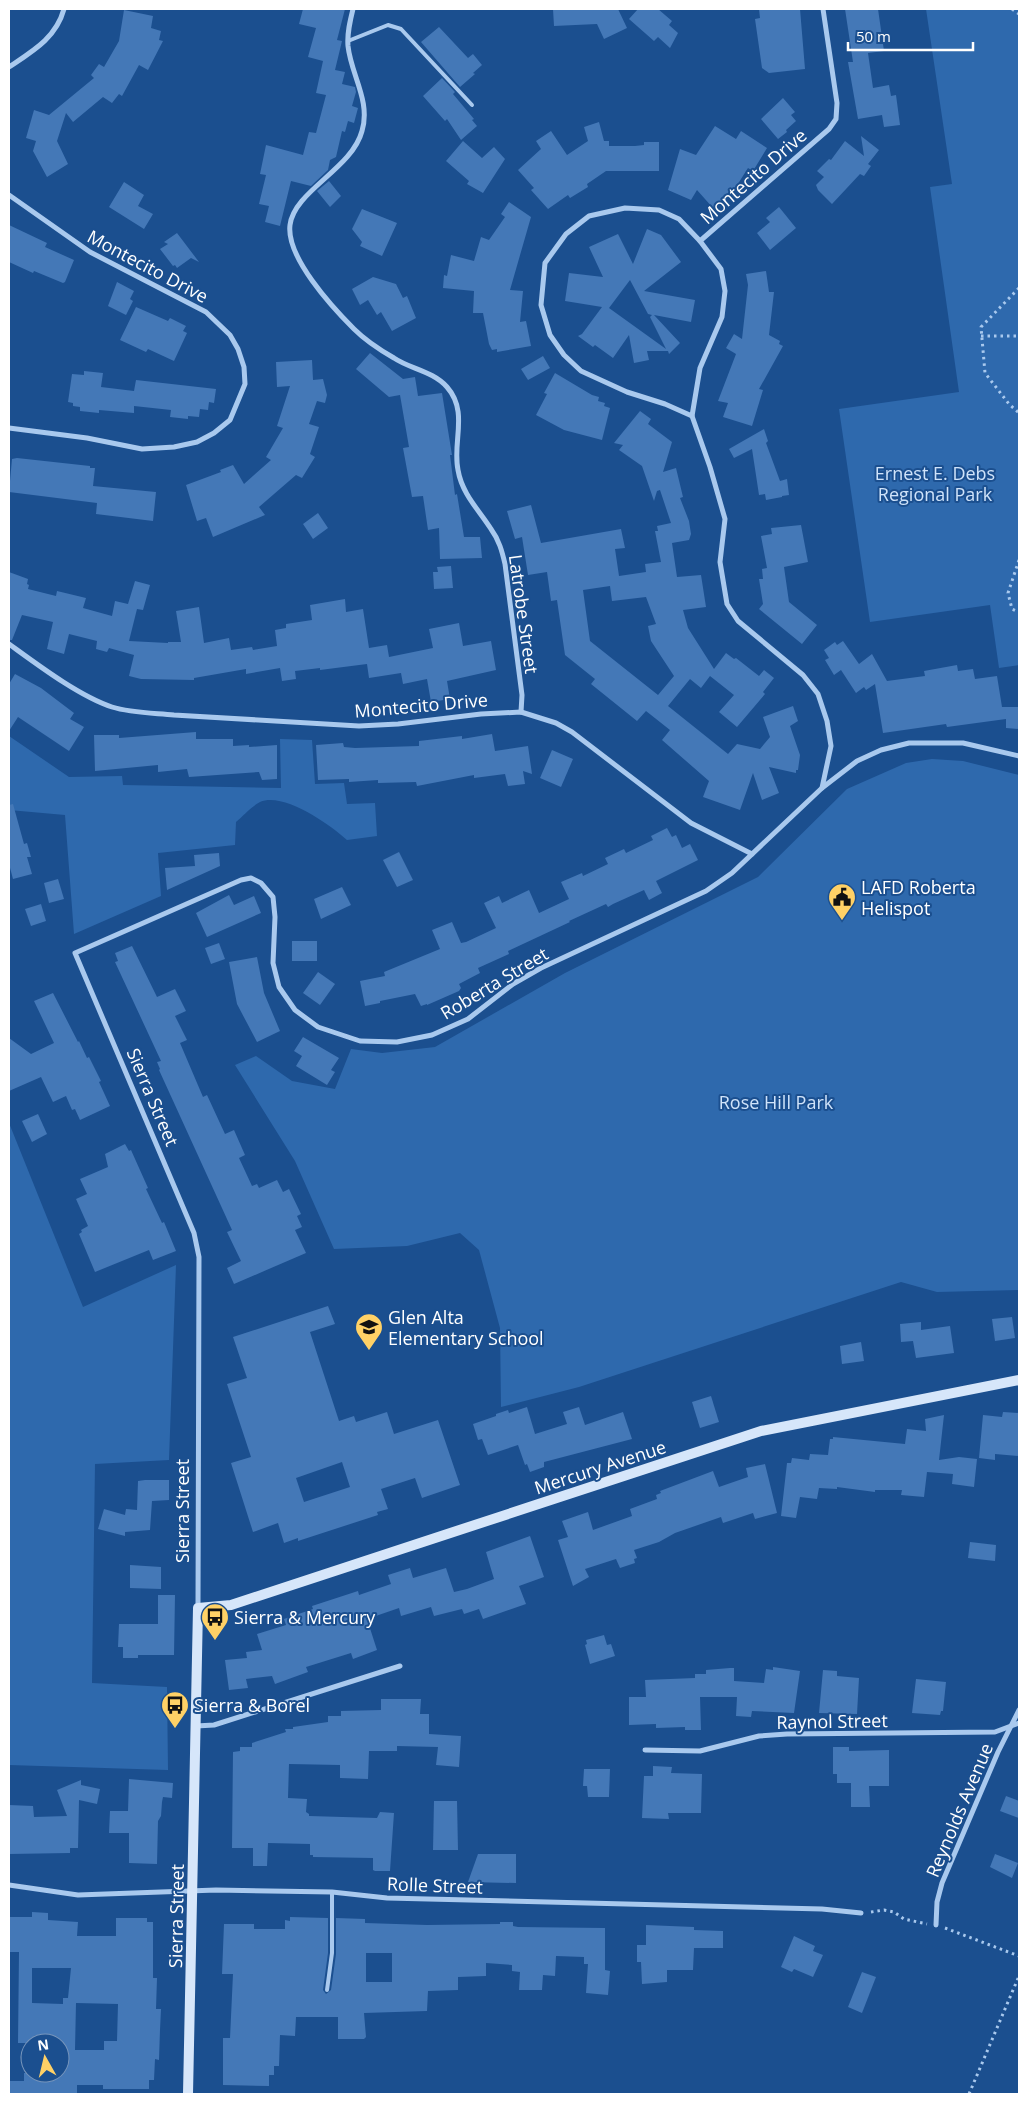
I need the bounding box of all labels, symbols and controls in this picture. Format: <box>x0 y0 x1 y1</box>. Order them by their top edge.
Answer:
scale bar <box>848 20 973 52</box>
text: 50 m <box>856 26 891 46</box>
street label: Montecito Drive <box>695 123 811 229</box>
street label: Montecito Drive <box>83 224 213 308</box>
park label: Ernest E. Debs Regional Park <box>875 461 995 506</box>
street label: Latrobe Street <box>504 553 544 675</box>
street label: Montecito Drive <box>353 687 489 723</box>
place label: LAFD Roberta Helispot <box>861 875 976 920</box>
public building icon: LAFD Roberta Helispot <box>827 882 857 921</box>
street label: Roberta Street <box>436 941 552 1025</box>
street label: Sierra Street <box>122 1044 184 1150</box>
park label: Rose Hill Park <box>719 1090 834 1114</box>
place label: Glen Alta Elementary School <box>388 1305 544 1350</box>
school or university icon: Glen Alta Elementary School <box>354 1312 384 1351</box>
street label: Mercury Avenue <box>531 1434 669 1500</box>
street label: Sierra Street <box>170 1459 194 1563</box>
bus stop icon: Sierra & Mercury <box>200 1602 230 1641</box>
place label: Sierra & Mercury <box>234 1605 376 1629</box>
bus stop icon: Sierra & Borel <box>160 1690 190 1729</box>
place label: Sierra & Borel <box>194 1693 310 1717</box>
street label: Raynol Street <box>776 1708 888 1734</box>
street label: Reynolds Avenue <box>920 1739 998 1881</box>
street label: Sierra Street <box>163 1864 189 1968</box>
street label: Rolle Street <box>387 1871 483 1899</box>
north arrow <box>20 2033 70 2083</box>
text: N <box>36 2034 50 2055</box>

